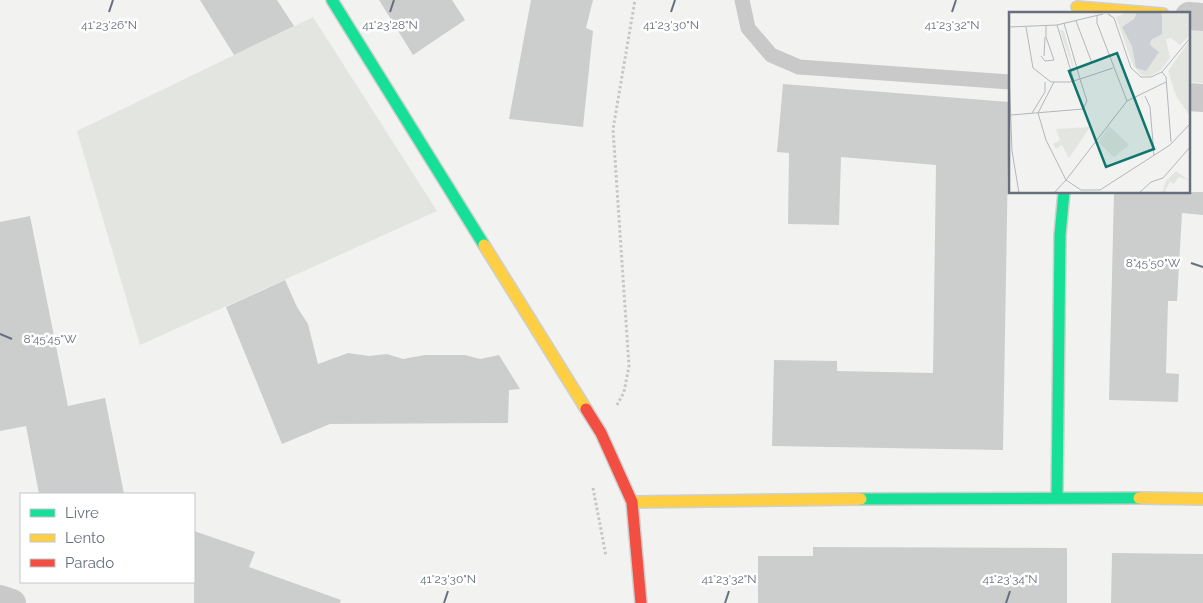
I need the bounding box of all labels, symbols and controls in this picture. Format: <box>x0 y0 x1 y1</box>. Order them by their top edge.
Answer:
inset map <box>1009 12 1190 194</box>
text: 41°23'26"N <box>81 18 137 32</box>
text: 41°23'28"N <box>362 18 418 32</box>
text: 41°23'30"N <box>643 18 699 32</box>
text: 41°23'32"N <box>925 18 979 32</box>
text: 8°45'50"W <box>1126 256 1181 270</box>
text: 8°45'45"W <box>24 332 77 346</box>
legend <box>20 493 195 583</box>
text: Livre <box>65 504 99 522</box>
text: Lento <box>65 529 105 547</box>
text: Parado <box>65 554 114 572</box>
text: 41°23'30"N <box>420 572 476 586</box>
text: 41°23'32"N <box>702 572 756 586</box>
text: 41°23'34"N <box>982 572 1038 586</box>

